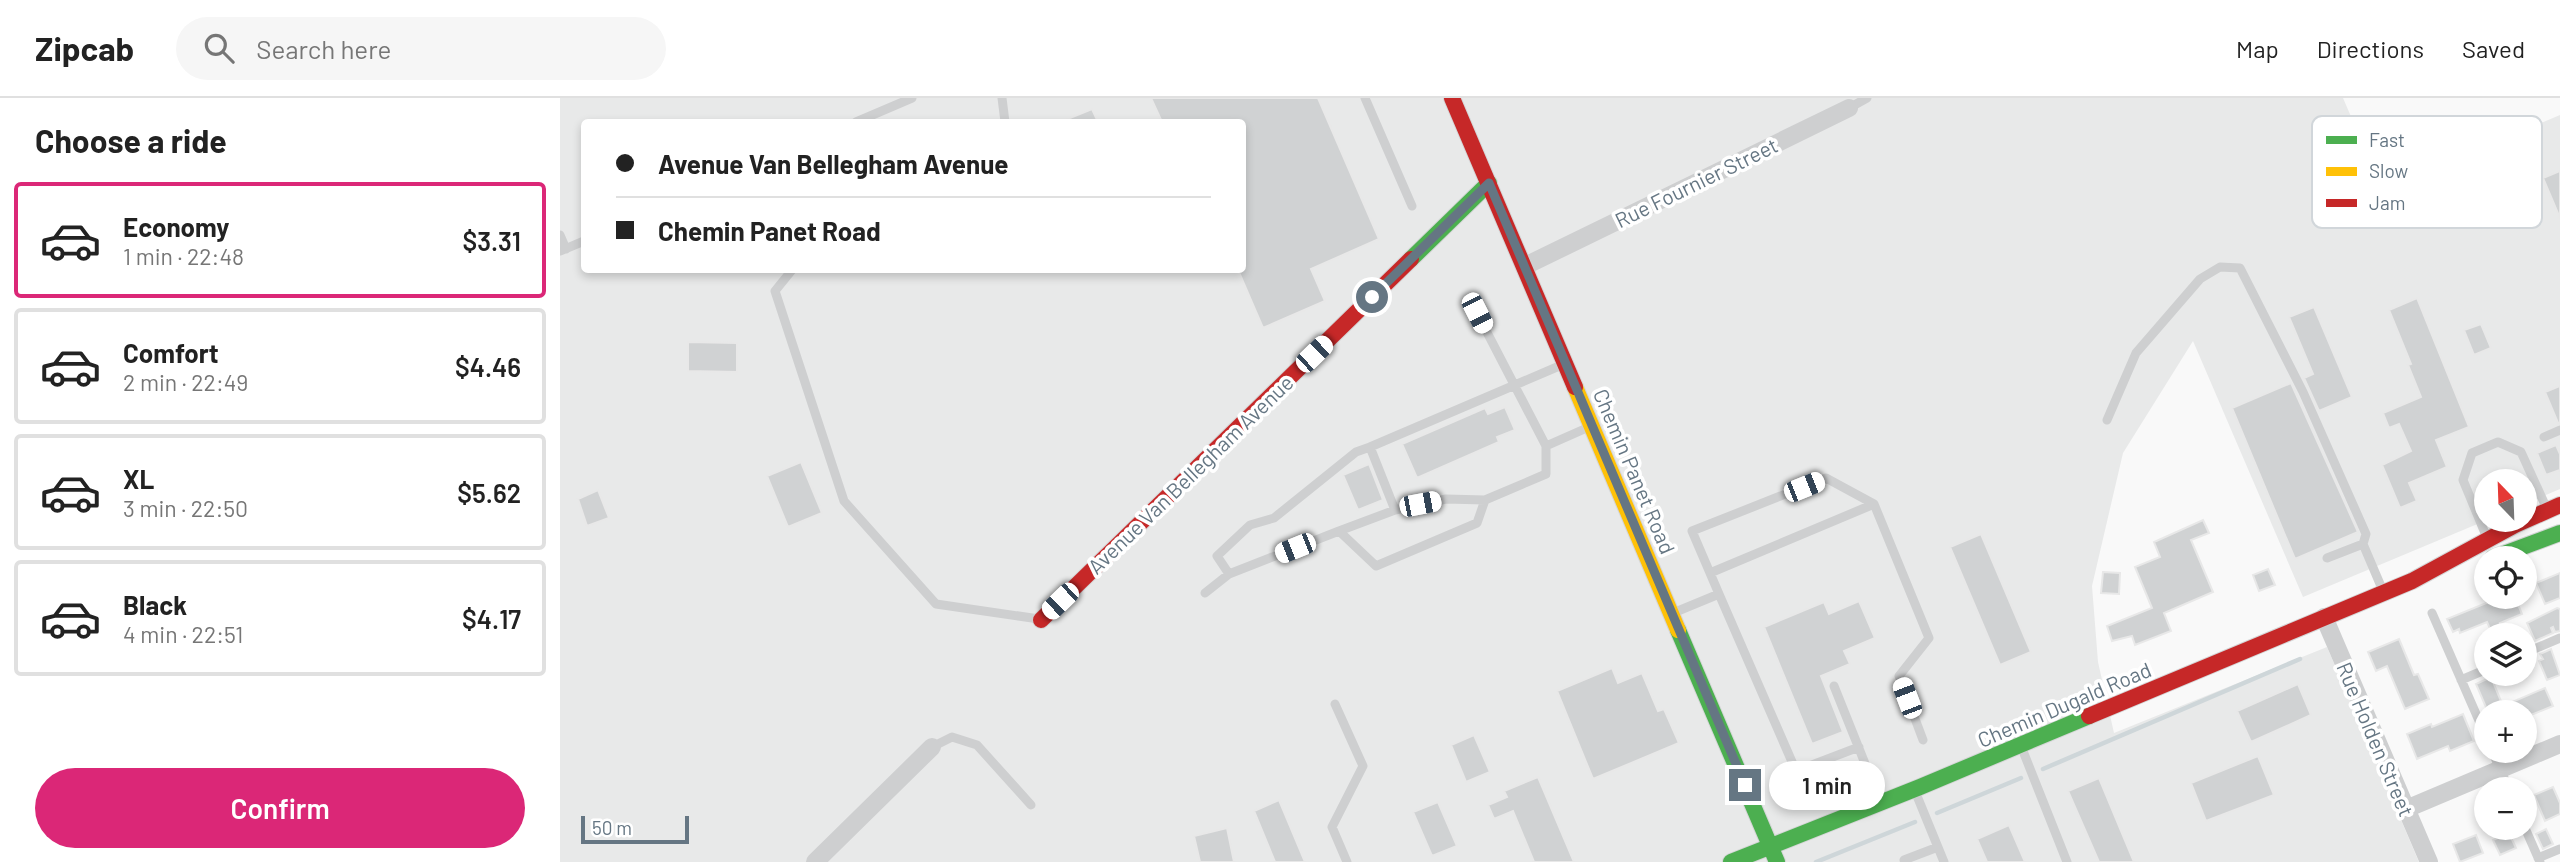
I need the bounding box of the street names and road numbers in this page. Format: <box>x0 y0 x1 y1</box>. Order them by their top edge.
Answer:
street label: Rue Fournier Street <box>1611 132 1781 232</box>
street label: Avenue Van Bellegham Avenue <box>1082 369 1298 579</box>
street label: Chemin Panet Road <box>1589 385 1681 557</box>
street label: Chemin Dugald Road <box>1973 656 2155 752</box>
street label: Rue Holden Street <box>2332 658 2420 820</box>

